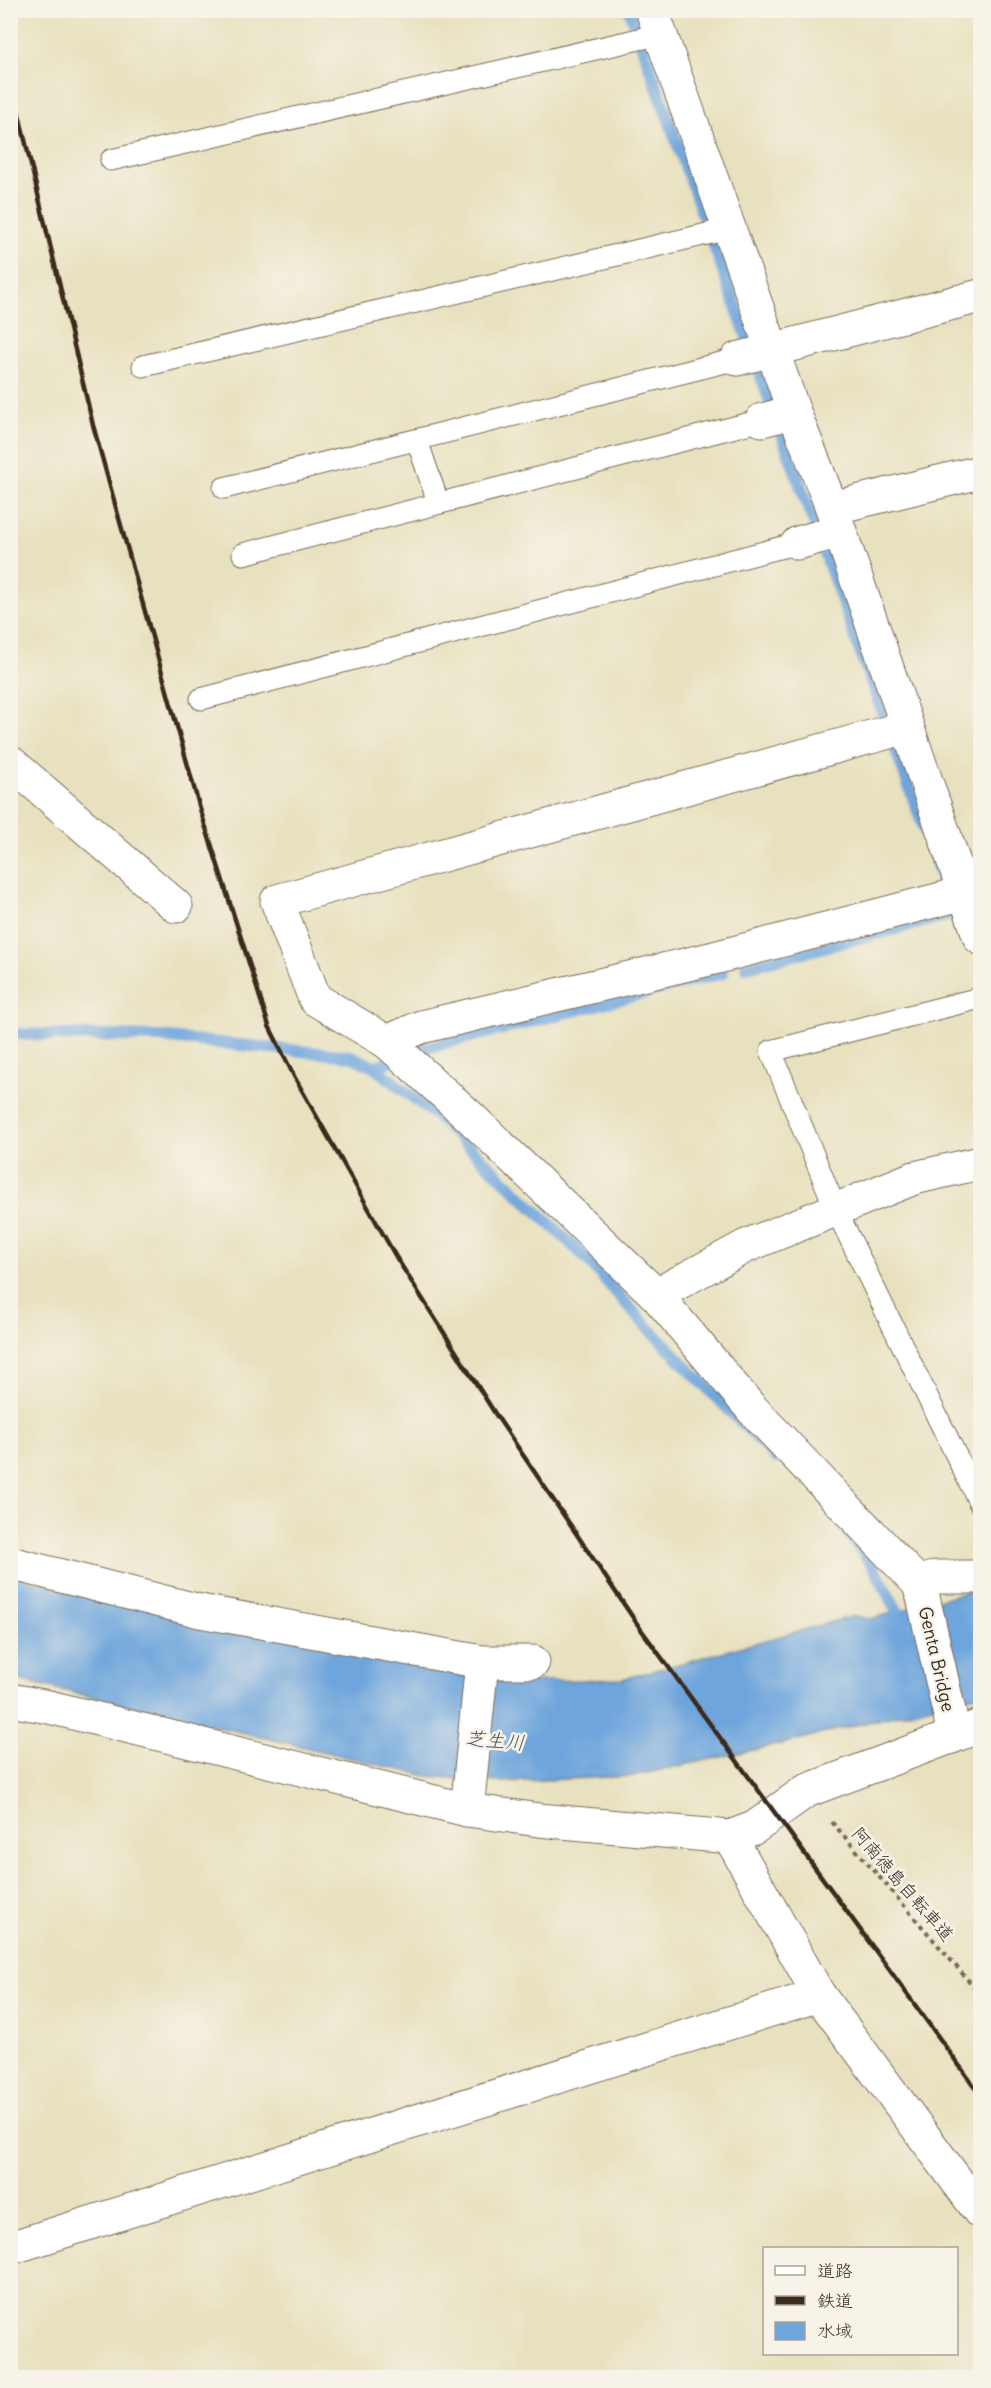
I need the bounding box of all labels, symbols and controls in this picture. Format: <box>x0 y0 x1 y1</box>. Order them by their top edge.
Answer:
street label: Genta Bridge <box>914 1604 960 1714</box>
water label: 芝生川 <box>464 1725 526 1755</box>
street label: 阿南徳島自転車道 <box>847 1822 959 1946</box>
legend <box>763 2247 958 2355</box>
text: 道路 <box>817 2259 853 2282</box>
text: 鉄道 <box>817 2289 853 2312</box>
text: 水域 <box>817 2319 853 2342</box>

